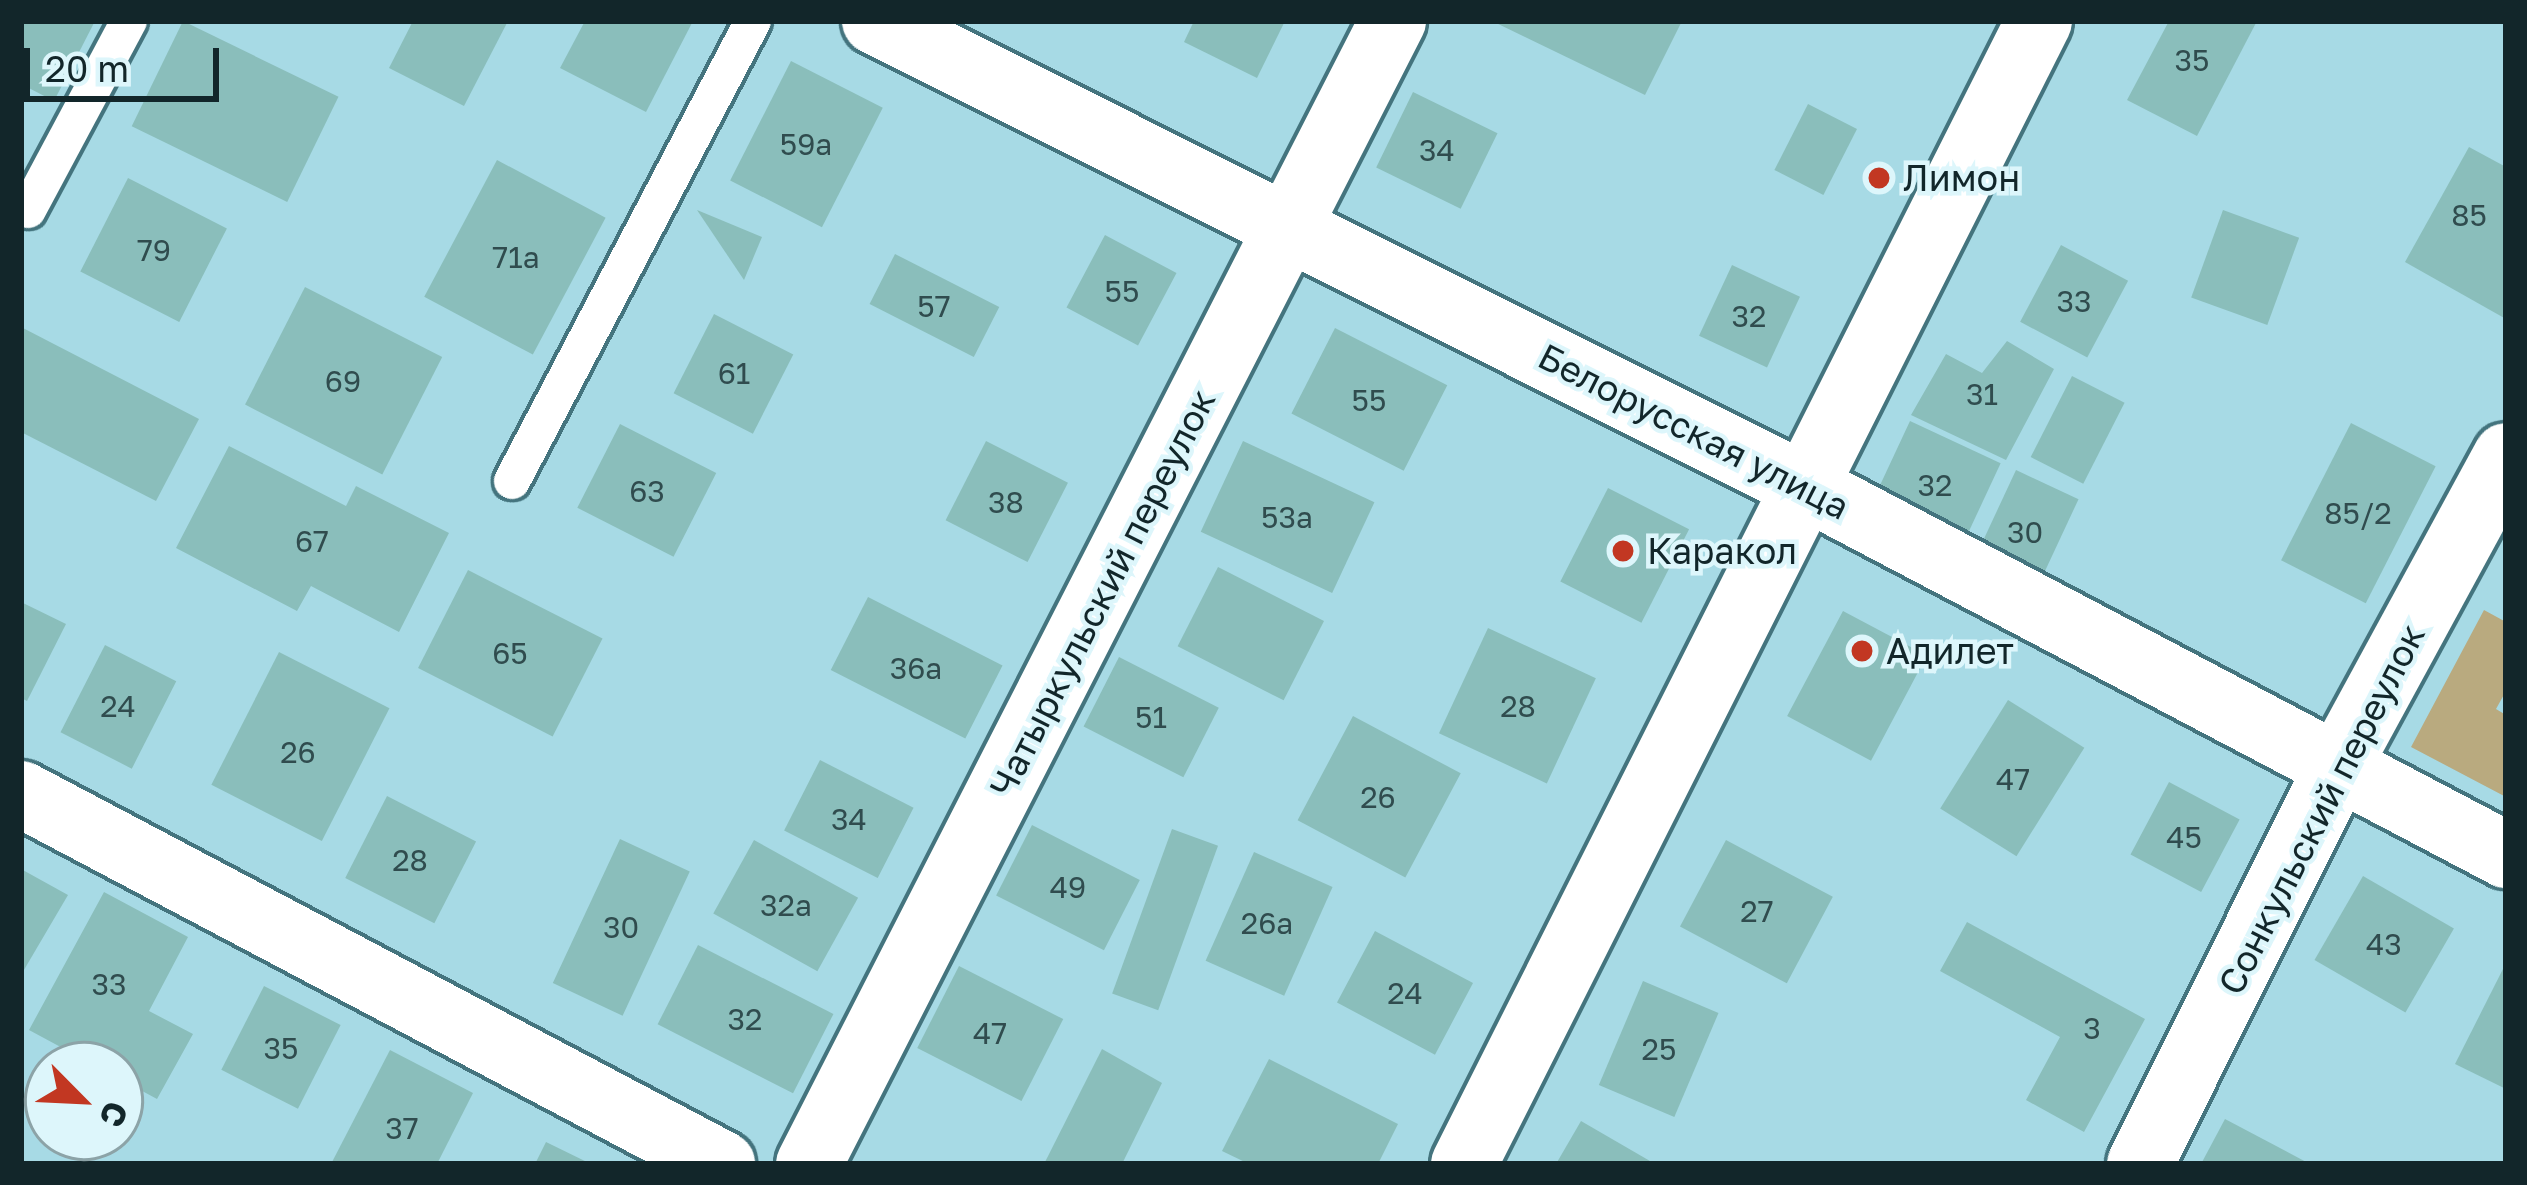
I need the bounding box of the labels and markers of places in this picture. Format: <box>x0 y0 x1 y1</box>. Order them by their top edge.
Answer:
place label: Лимон <box>1903 156 2020 200</box>
marker: Лимон <box>1866 165 1892 191</box>
place label: Каракол <box>1647 529 1797 573</box>
marker: Каракол <box>1610 538 1636 564</box>
place label: Адилет <box>1886 629 2014 673</box>
marker: Адилет <box>1849 638 1875 664</box>

